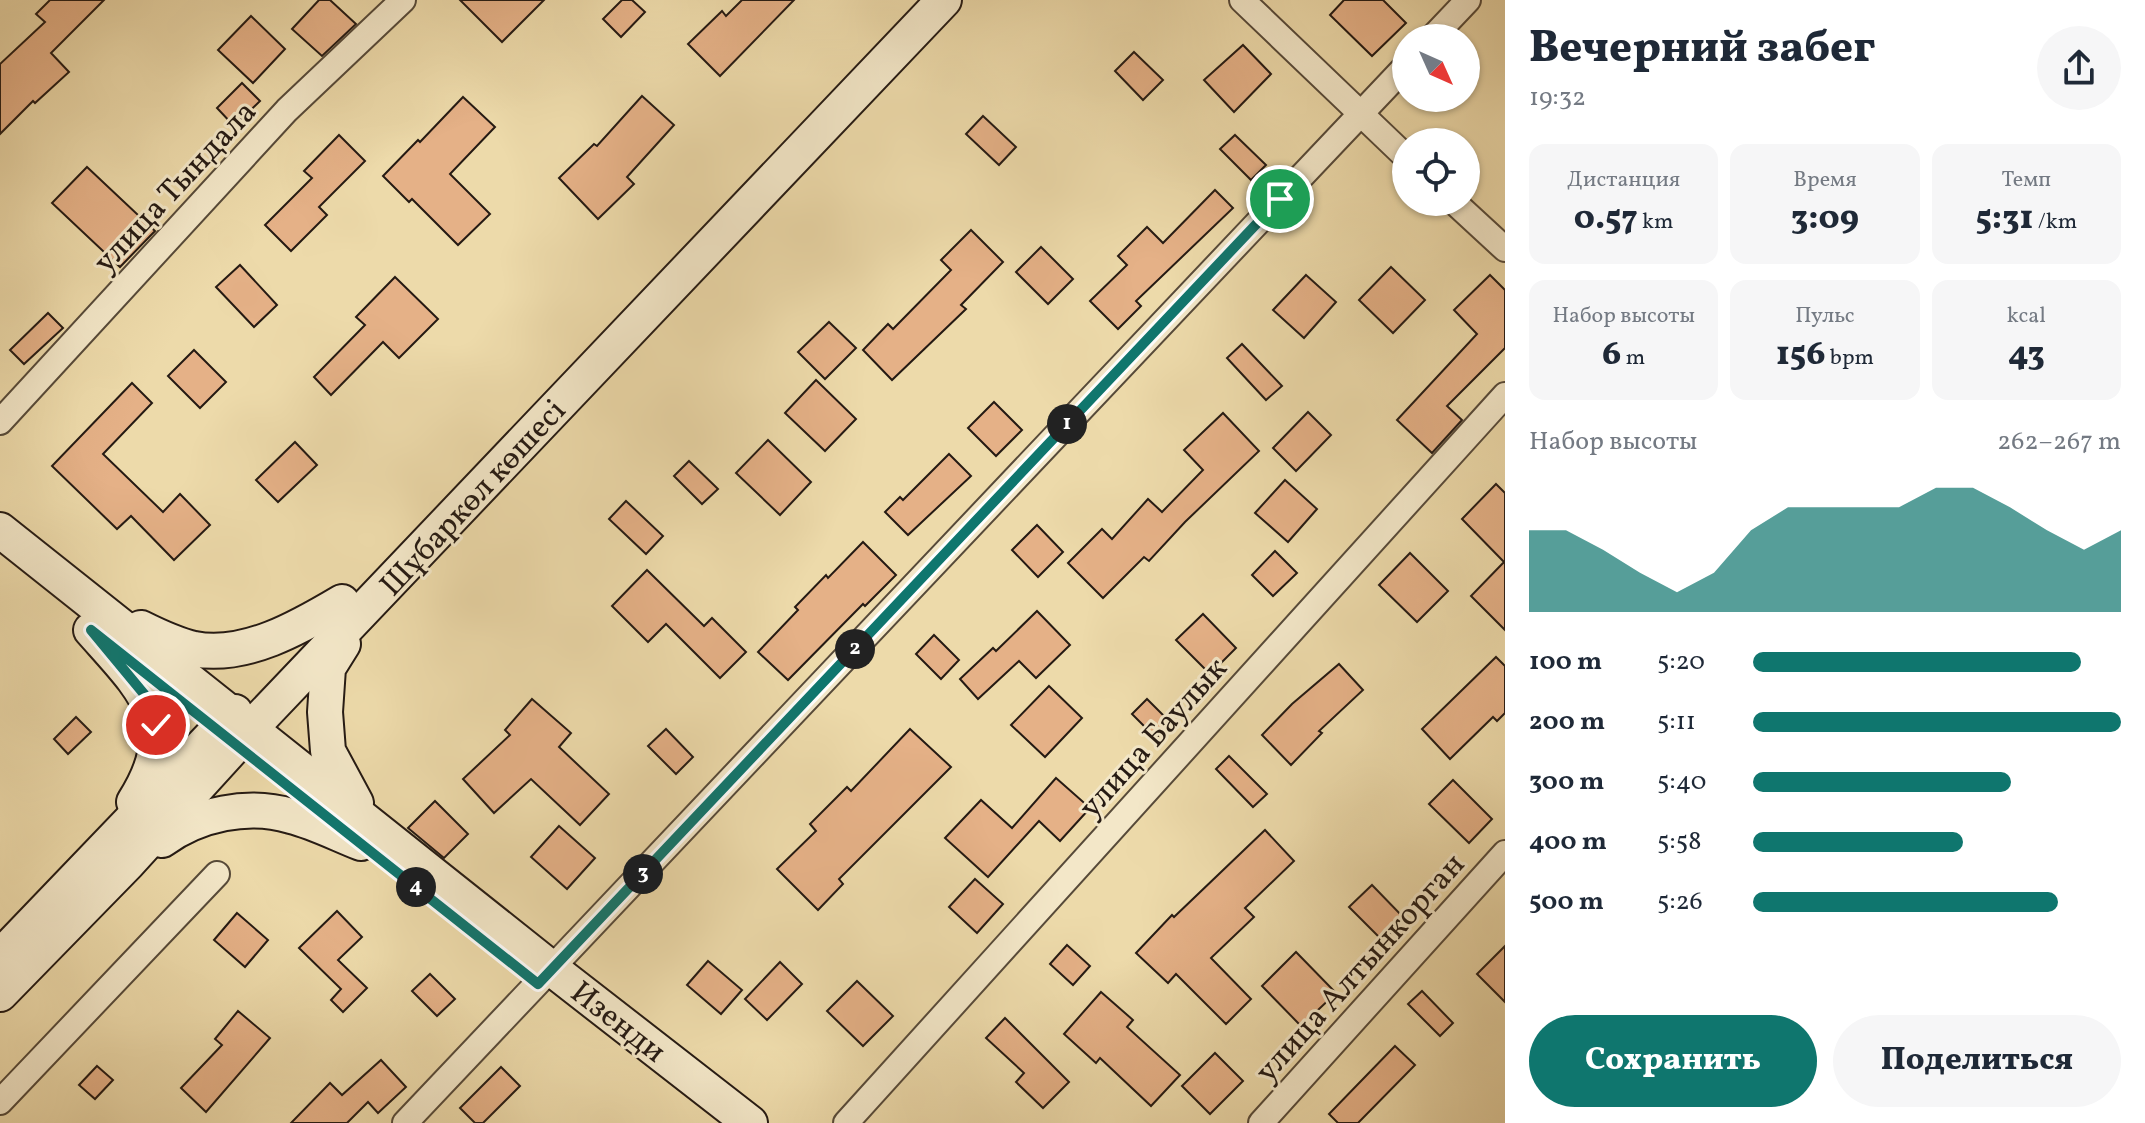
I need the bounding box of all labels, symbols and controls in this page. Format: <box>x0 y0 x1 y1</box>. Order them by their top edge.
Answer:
text: Вечерний забег <box>1529 19 1875 80</box>
north arrow <box>1392 24 1480 112</box>
map controls <box>1392 24 1480 216</box>
button: share <box>2037 26 2121 110</box>
text: 19:32 <box>1529 80 1586 116</box>
street label: улица Тындала <box>85 92 268 284</box>
button: locate <box>1392 128 1480 216</box>
pin <box>1246 165 1314 233</box>
text: Дистанция <box>1567 165 1680 196</box>
text: Время <box>1793 165 1857 196</box>
text: Темп <box>2002 165 2051 196</box>
icon: arrive <box>1258 177 1302 221</box>
text: 0.57 <box>1574 196 1638 243</box>
text: 3:09 <box>1791 196 1859 243</box>
text: 5:31 <box>1975 196 2033 243</box>
text: km <box>1638 207 1674 238</box>
text: /km <box>2033 207 2077 238</box>
text: Набор высоты <box>1552 301 1695 332</box>
text: Пульс <box>1795 301 1855 332</box>
text: kcal <box>2007 301 2046 332</box>
text: 6 <box>1602 332 1621 379</box>
text: 156 <box>1776 332 1825 379</box>
text: 43 <box>2008 332 2045 379</box>
text: m <box>1621 343 1645 374</box>
text: bpm <box>1825 343 1874 374</box>
street label: Шұбаркөл көшесі <box>371 391 577 607</box>
pin: 1 <box>1047 404 1087 444</box>
text: 1 <box>1063 408 1071 439</box>
text: Набор высоты <box>1529 424 1697 460</box>
text: 262–267 m <box>1997 424 2121 460</box>
pin: 2 <box>835 629 875 669</box>
text: 2 <box>849 633 861 664</box>
text: 100 m <box>1529 644 1602 680</box>
text: 5:20 <box>1657 644 1705 680</box>
street label: улица Баулык <box>1070 649 1239 829</box>
pin <box>122 691 190 759</box>
icon: check <box>134 703 178 747</box>
text: 200 m <box>1529 704 1605 740</box>
text: 5:11 <box>1657 704 1696 740</box>
text: 300 m <box>1529 764 1605 800</box>
text: 5:40 <box>1657 764 1706 800</box>
text: 400 m <box>1529 824 1607 860</box>
text: 5:58 <box>1657 824 1701 860</box>
street label: улица Алтынкорган <box>1246 845 1476 1093</box>
pin: 3 <box>623 854 663 894</box>
text: 3 <box>637 858 649 889</box>
pin: 4 <box>396 867 436 907</box>
text: 4 <box>409 871 423 902</box>
text: 500 m <box>1529 884 1604 920</box>
text: 5:26 <box>1657 884 1703 920</box>
street label: Изенди <box>560 972 674 1075</box>
button: Сохранить <box>1529 1015 1817 1107</box>
button: Поделиться <box>1833 1015 2121 1107</box>

